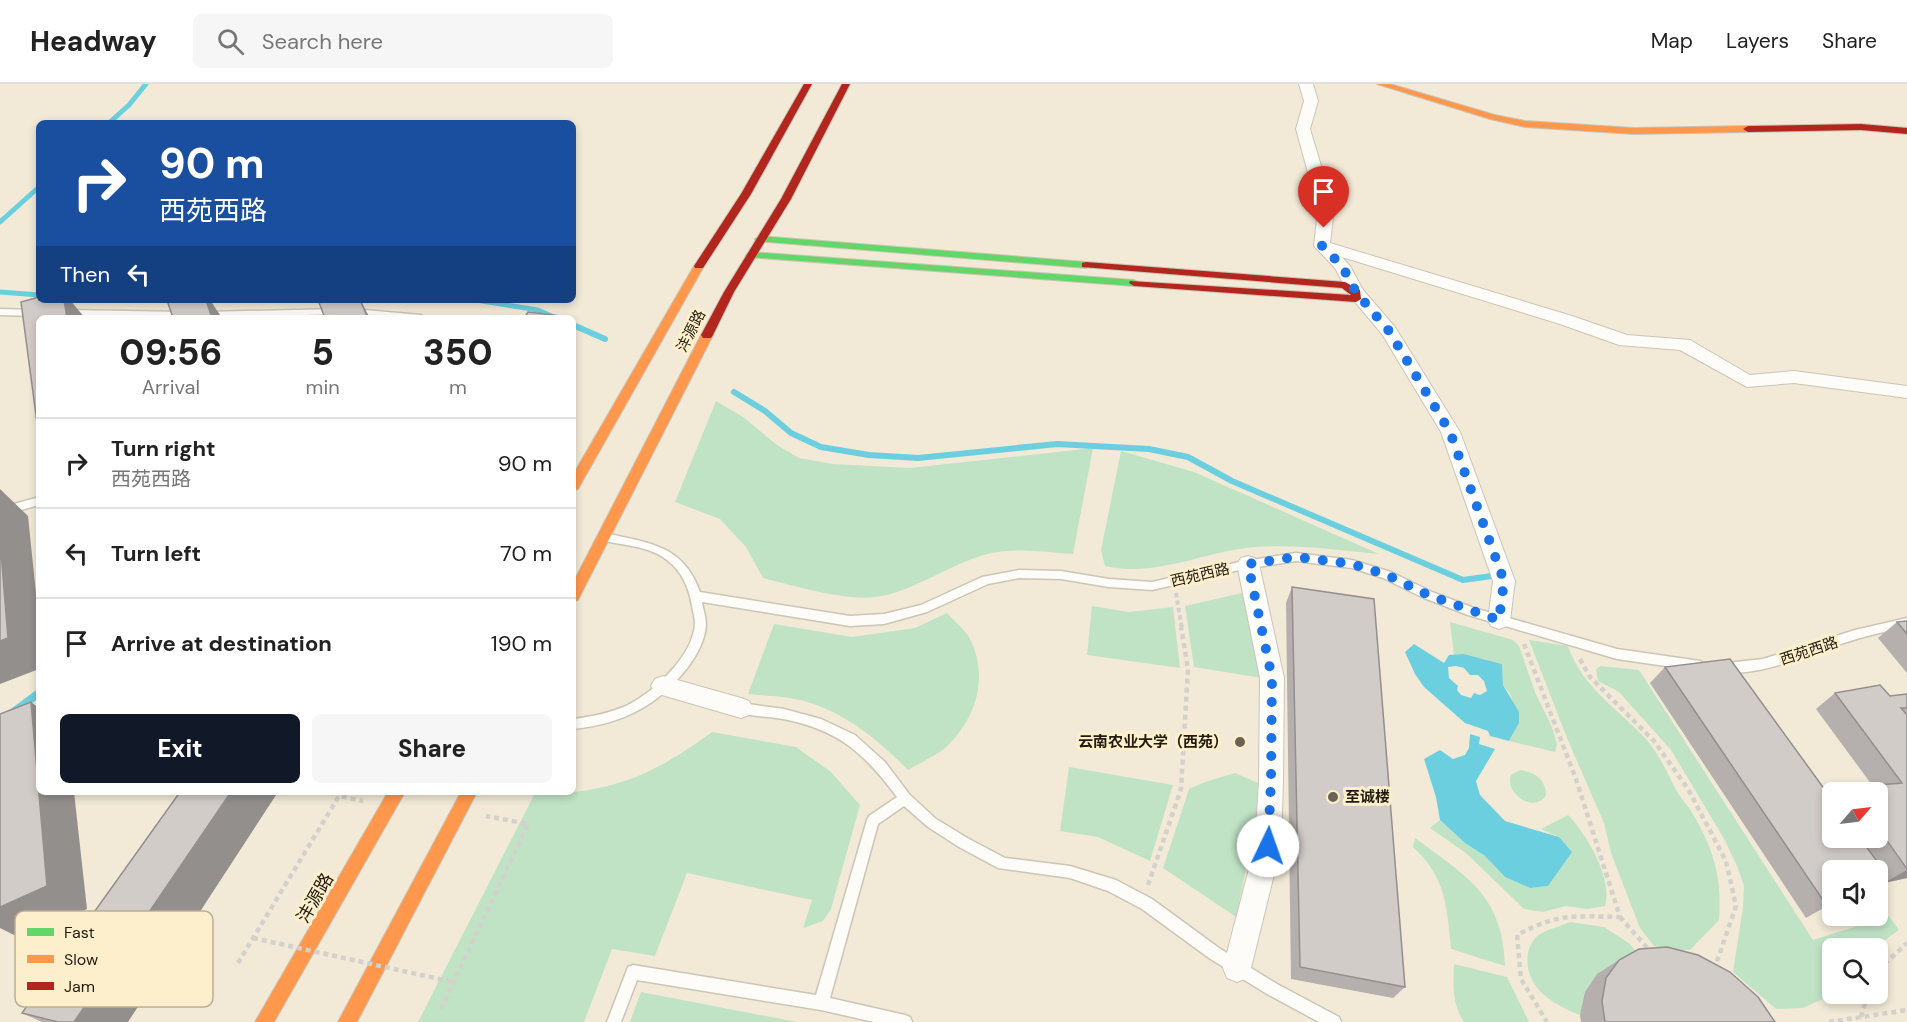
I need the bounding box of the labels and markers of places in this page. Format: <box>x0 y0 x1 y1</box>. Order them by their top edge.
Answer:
pin <box>1298 166 1349 228</box>
place label: 云南农业大学（西苑） <box>1078 732 1228 752</box>
marker: 云南农业大学（西苑） <box>1233 735 1247 749</box>
place label: 至诚楼 <box>1345 787 1390 807</box>
marker: 至诚楼 <box>1326 790 1340 804</box>

